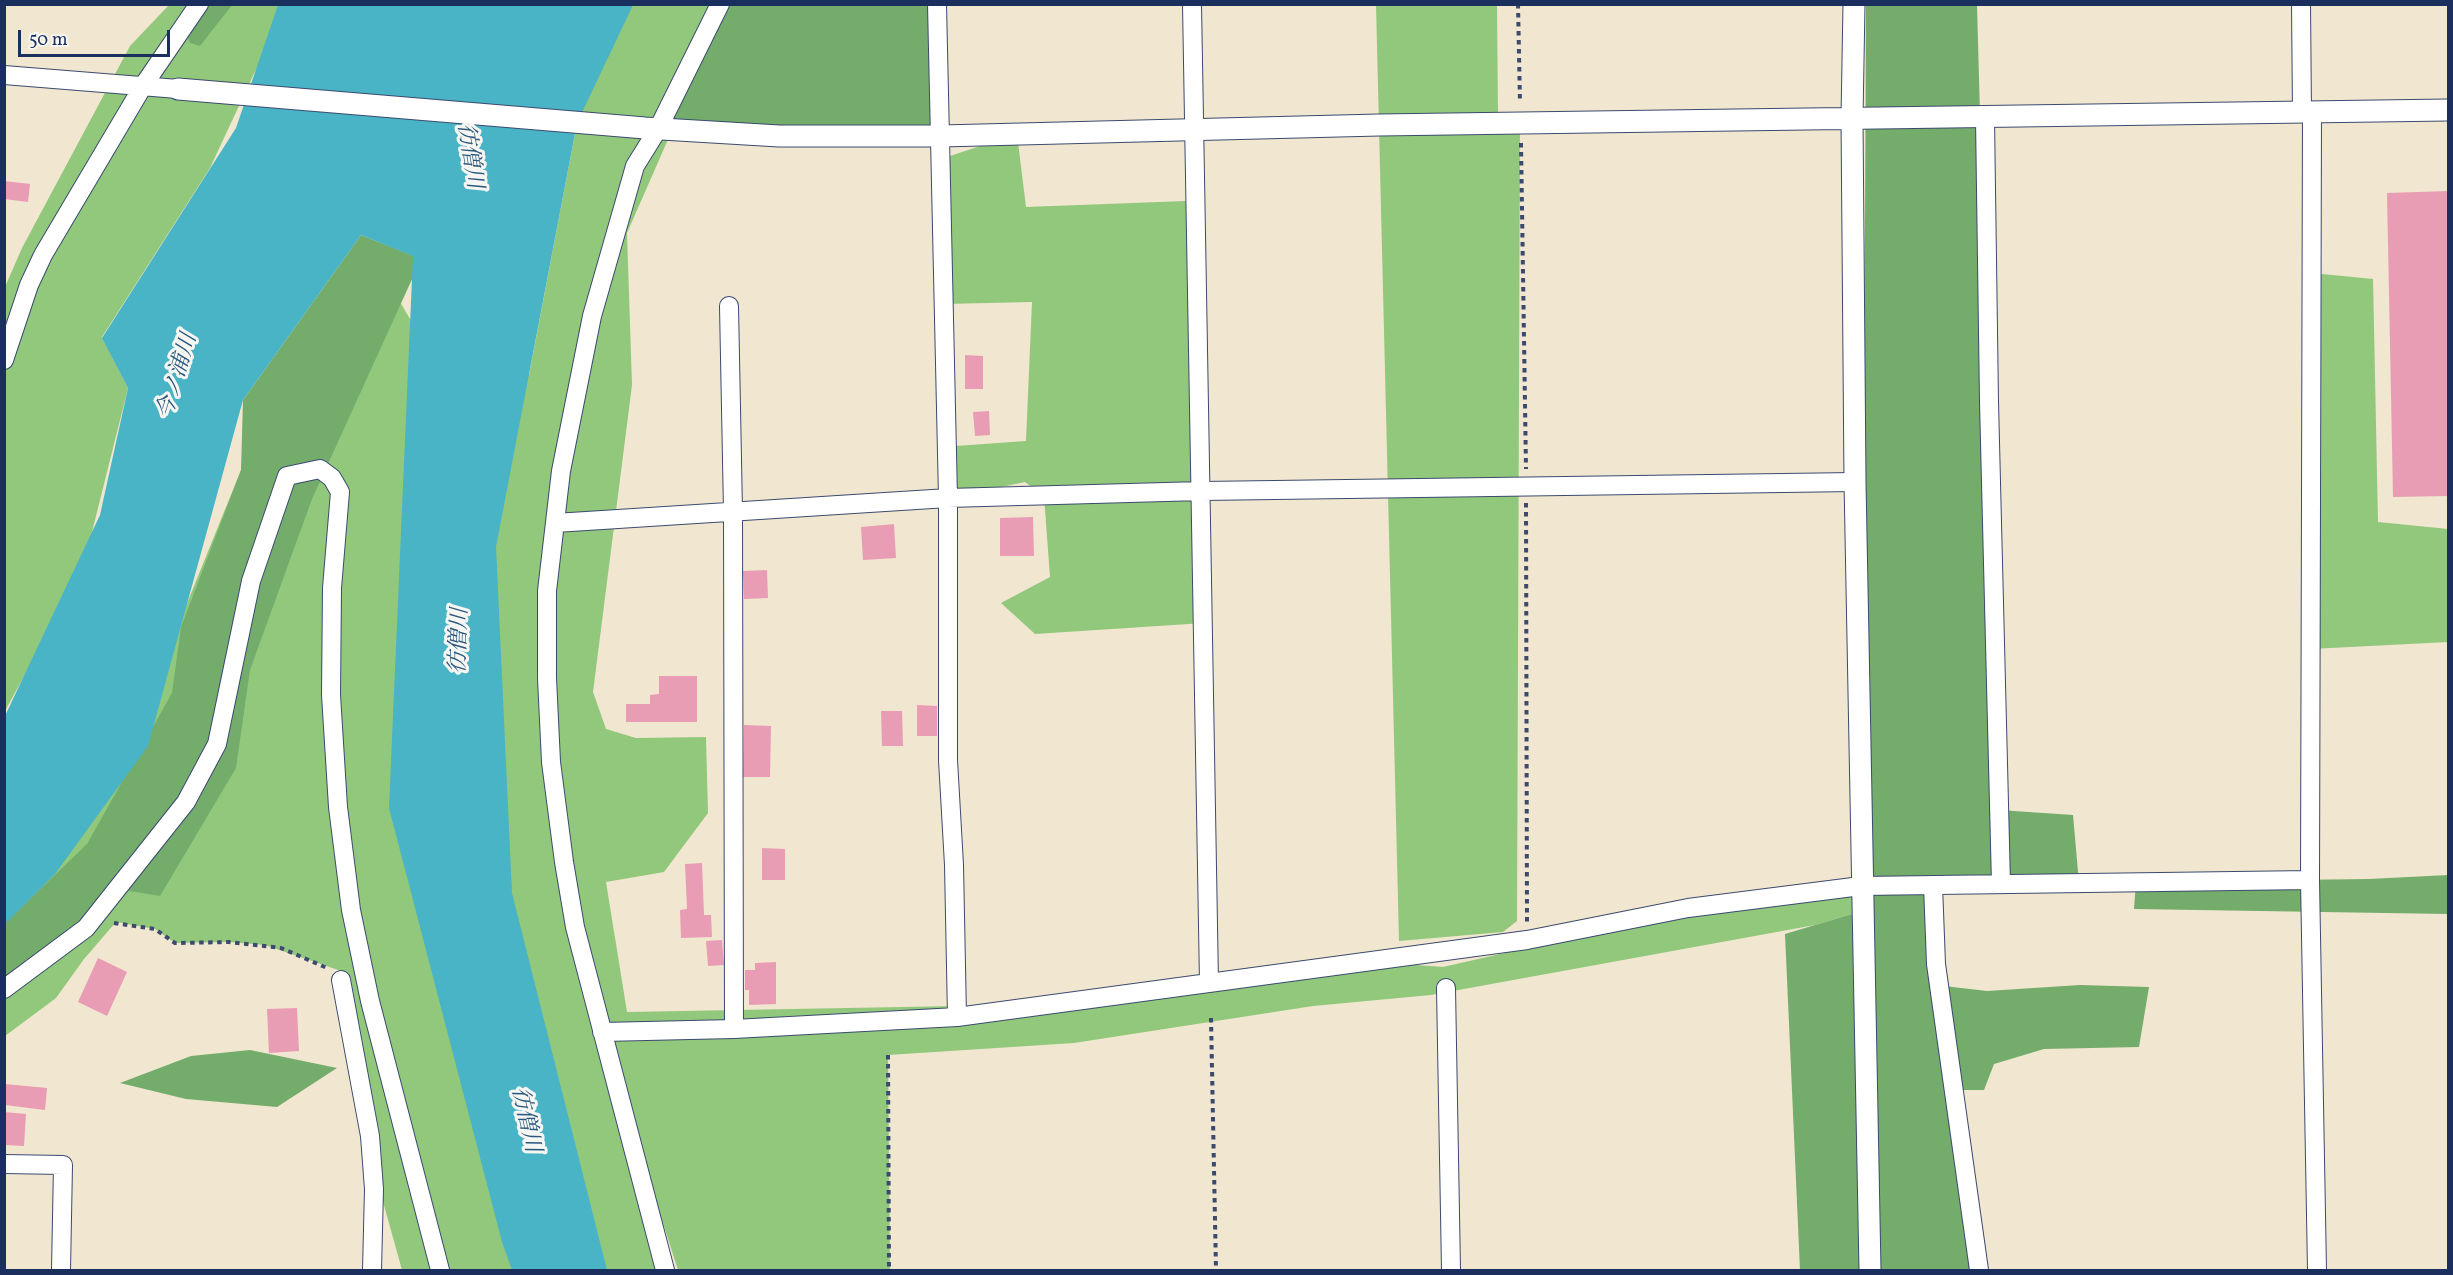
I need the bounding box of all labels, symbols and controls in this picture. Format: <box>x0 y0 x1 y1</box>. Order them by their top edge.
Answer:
scale bar <box>21 18 172 56</box>
text: 50 m <box>29 28 68 53</box>
water label: 彷僧川 <box>450 121 486 191</box>
water label: 今ノ浦川 <box>154 331 204 423</box>
water label: 彷僧川 <box>447 608 475 674</box>
water label: 彷僧川 <box>504 1085 544 1155</box>

